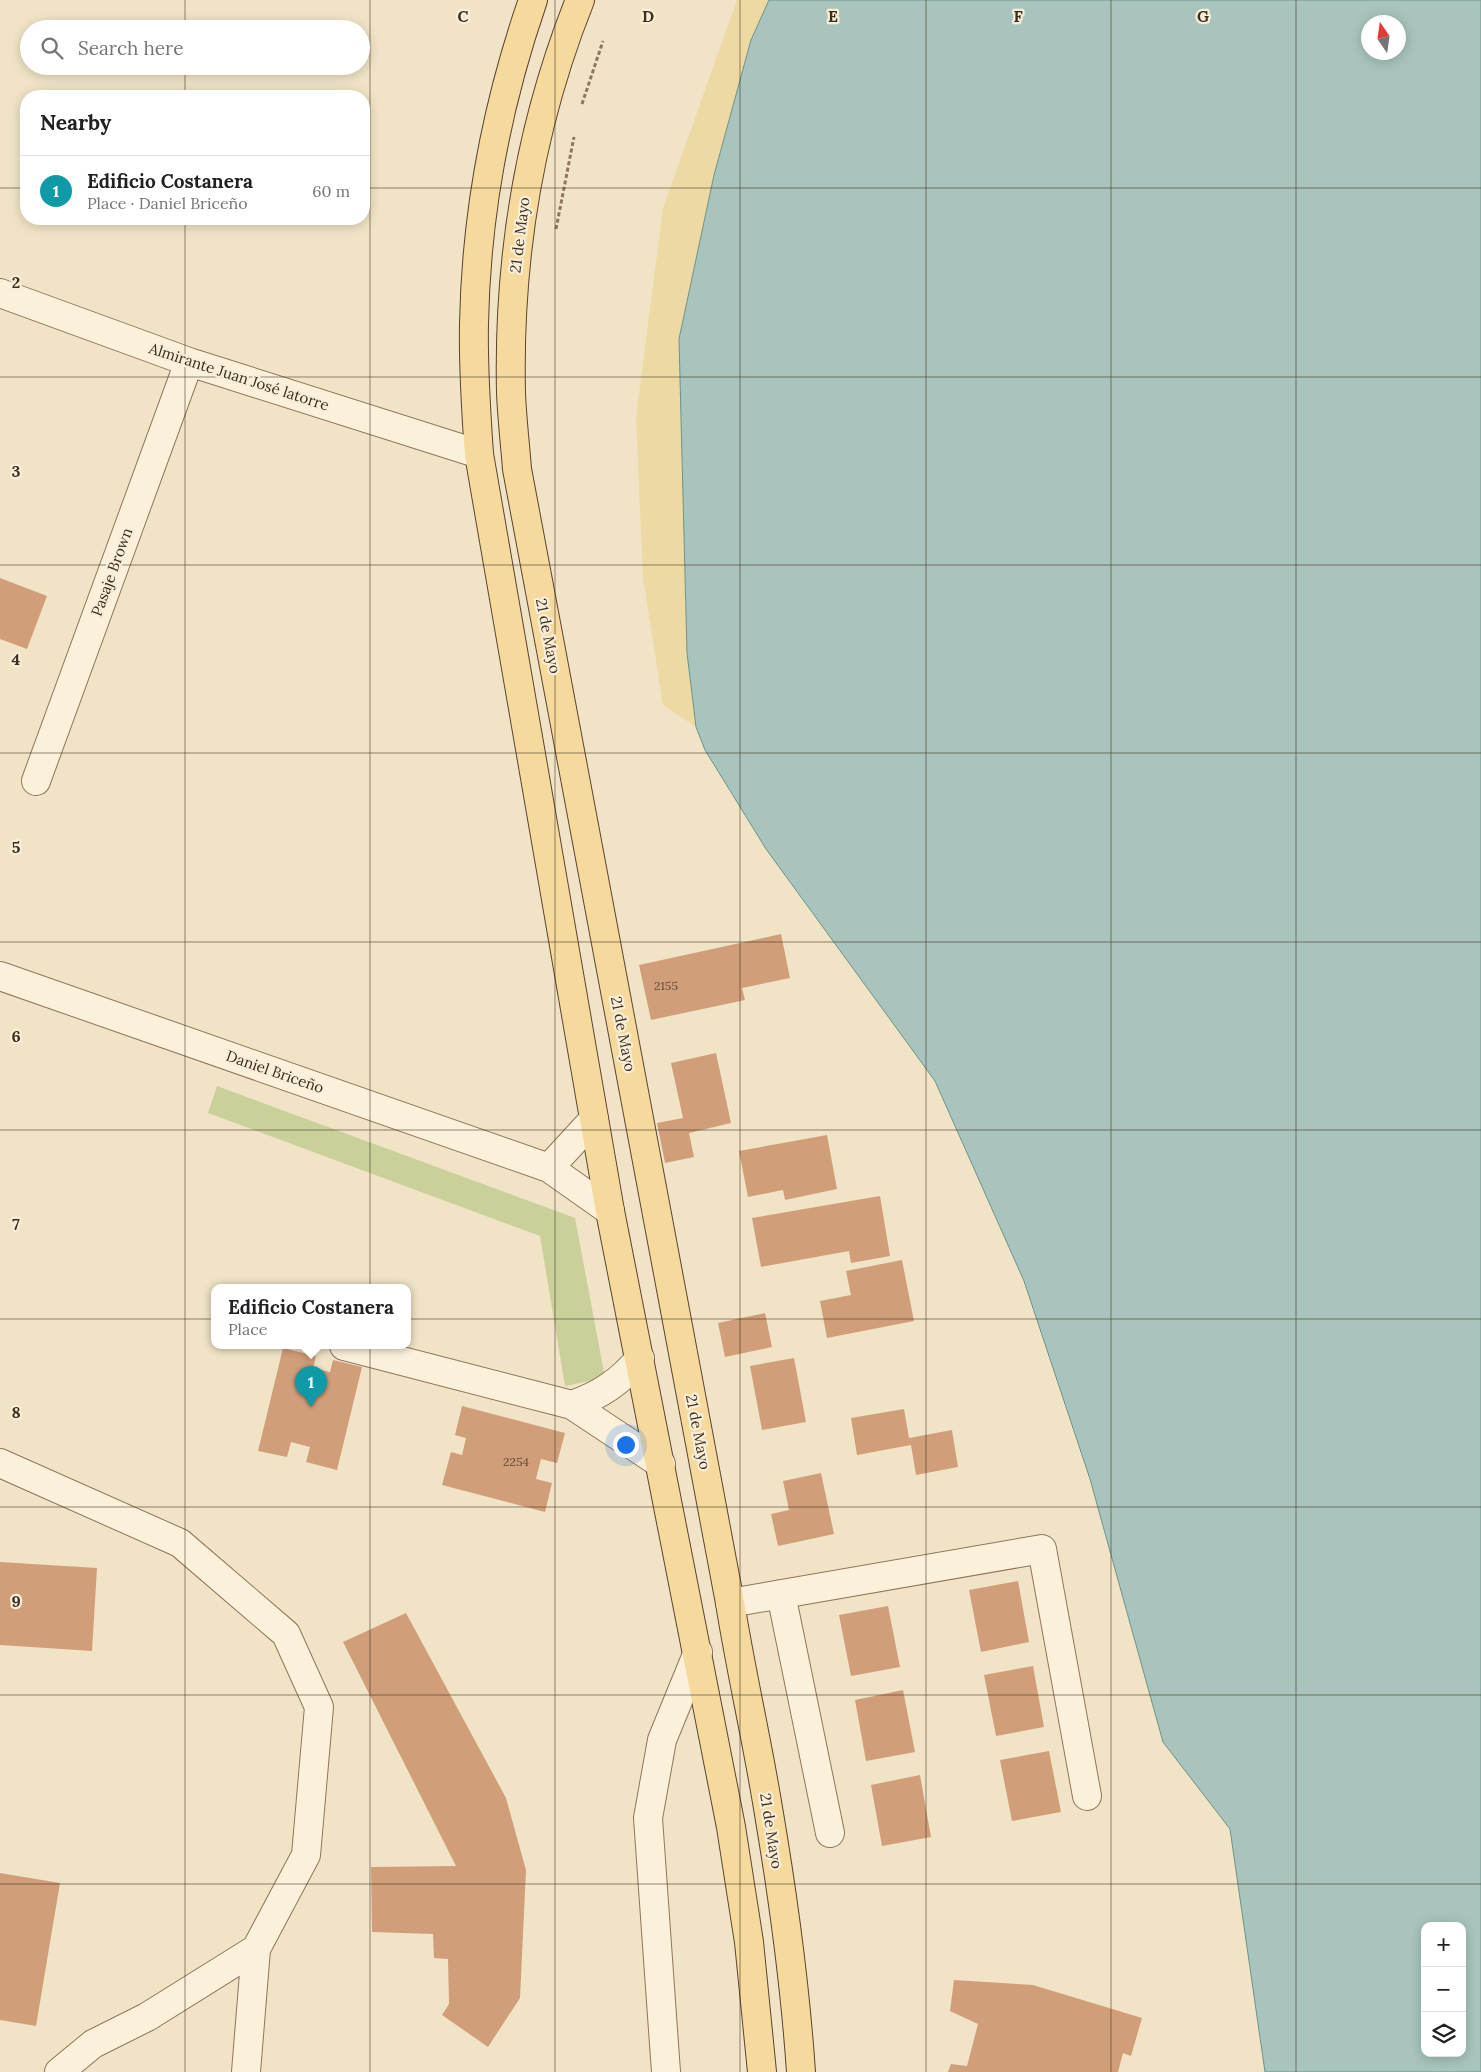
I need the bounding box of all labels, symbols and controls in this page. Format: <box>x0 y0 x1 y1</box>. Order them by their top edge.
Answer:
text: C <box>457 6 469 26</box>
text: D <box>642 6 654 26</box>
text: E <box>828 6 838 26</box>
text: F <box>1013 6 1023 26</box>
text: G <box>1197 6 1209 26</box>
north arrow <box>1361 15 1406 60</box>
search box <box>20 20 370 75</box>
icon: search <box>38 34 66 62</box>
text: Search here <box>78 36 184 60</box>
text: Nearby <box>40 109 111 136</box>
text: Edificio Costanera <box>87 169 253 193</box>
text: 1 <box>53 181 59 201</box>
text: 60 m <box>312 181 350 201</box>
text: Place · Daniel Briceño <box>87 193 248 213</box>
street label: 21 de Mayo <box>505 196 534 274</box>
text: 2 <box>12 272 20 292</box>
street label: Almirante Juan José latorre <box>146 338 332 415</box>
text: 3 <box>12 461 21 481</box>
street label: Pasaje Brown <box>87 525 136 619</box>
street label: 21 de Mayo <box>532 597 565 675</box>
text: 4 <box>12 649 21 669</box>
text: 5 <box>12 837 21 857</box>
house number: 2155 <box>654 978 678 993</box>
street label: 21 de Mayo <box>607 995 640 1073</box>
text: 6 <box>11 1026 21 1046</box>
street label: Daniel Briceño <box>224 1046 327 1097</box>
text: 7 <box>12 1214 20 1234</box>
popup <box>211 1284 411 1349</box>
text: Edificio Costanera <box>228 1295 394 1319</box>
text: Place <box>228 1319 267 1339</box>
pin: 1 <box>295 1366 327 1407</box>
street label: 21 de Mayo <box>682 1393 715 1471</box>
text: 8 <box>11 1402 21 1422</box>
your location <box>613 1432 639 1458</box>
house number: 2254 <box>503 1454 529 1469</box>
text: 9 <box>11 1591 21 1611</box>
street label: 21 de Mayo <box>756 1792 787 1870</box>
map controls <box>1421 1922 1466 2057</box>
button: + <box>1421 1922 1466 1967</box>
button: − <box>1421 1967 1466 2012</box>
button: layers <box>1421 2012 1466 2057</box>

